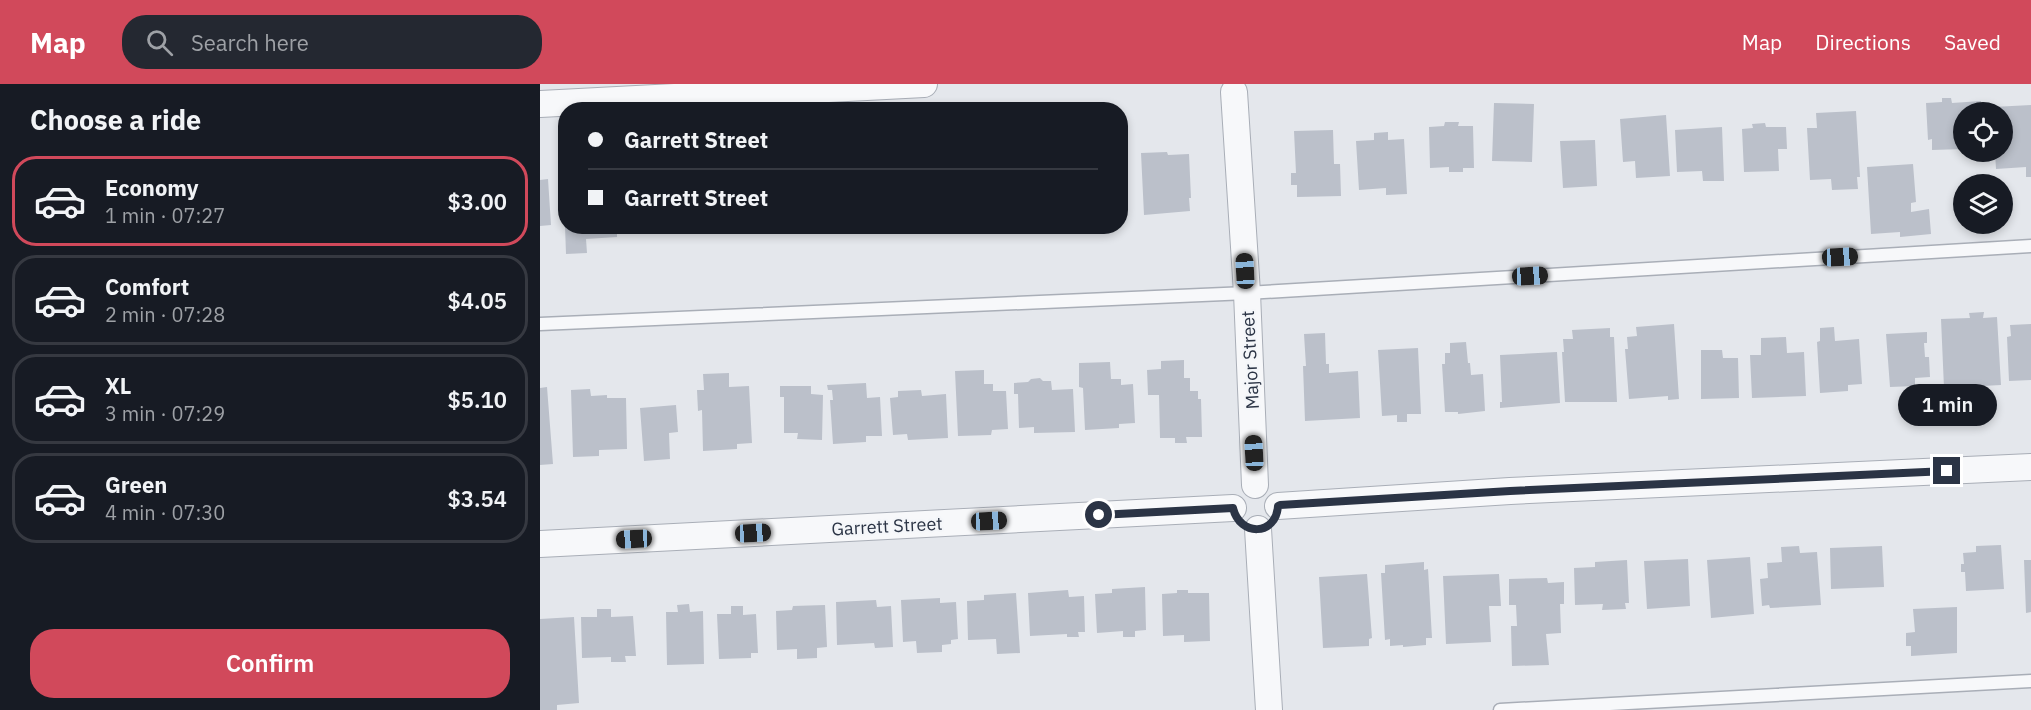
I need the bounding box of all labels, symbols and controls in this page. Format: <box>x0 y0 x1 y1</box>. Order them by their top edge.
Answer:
search box <box>122 15 542 69</box>
text: Map <box>30 24 86 61</box>
icon: search <box>143 26 176 59</box>
text: Search here <box>191 28 309 57</box>
text: Map <box>1742 28 1782 56</box>
text: Directions <box>1815 28 1911 56</box>
text: Saved <box>1944 28 2001 56</box>
text: Choose a ride <box>30 102 201 137</box>
map controls <box>1953 102 2013 234</box>
button: locate <box>1953 102 2013 162</box>
text: Garrett Street <box>624 125 768 154</box>
text: Economy <box>105 173 199 202</box>
icon: car <box>33 174 87 228</box>
button: layers <box>1953 174 2013 234</box>
text: Garrett Street <box>624 183 768 212</box>
text: $3.00 <box>448 187 507 216</box>
text: 1 min · 07:27 <box>105 202 225 229</box>
car <box>1822 247 1858 267</box>
car <box>1235 253 1255 289</box>
car <box>1512 266 1548 286</box>
text: Comfort <box>105 272 189 301</box>
icon: car <box>33 273 87 327</box>
text: $4.05 <box>448 286 507 315</box>
text: 2 min · 07:28 <box>105 301 225 328</box>
street label: Major Street <box>1236 310 1264 410</box>
text: XL <box>105 371 131 400</box>
icon: car <box>33 372 87 426</box>
callout: 1 min <box>1898 384 1996 426</box>
text: $5.10 <box>448 385 507 414</box>
text: 1 min <box>1922 391 1973 418</box>
text: 3 min · 07:29 <box>105 400 225 427</box>
car <box>1244 435 1264 471</box>
route end <box>1933 457 1960 484</box>
text: Green <box>105 470 167 499</box>
icon: car <box>33 471 87 525</box>
text: $3.54 <box>448 484 507 513</box>
text: 4 min · 07:30 <box>105 499 225 526</box>
route start <box>1085 501 1112 528</box>
car <box>971 511 1007 531</box>
street label: Garrett Street <box>831 512 943 540</box>
car <box>735 523 771 543</box>
car <box>616 529 652 549</box>
button: Confirm <box>30 629 510 698</box>

